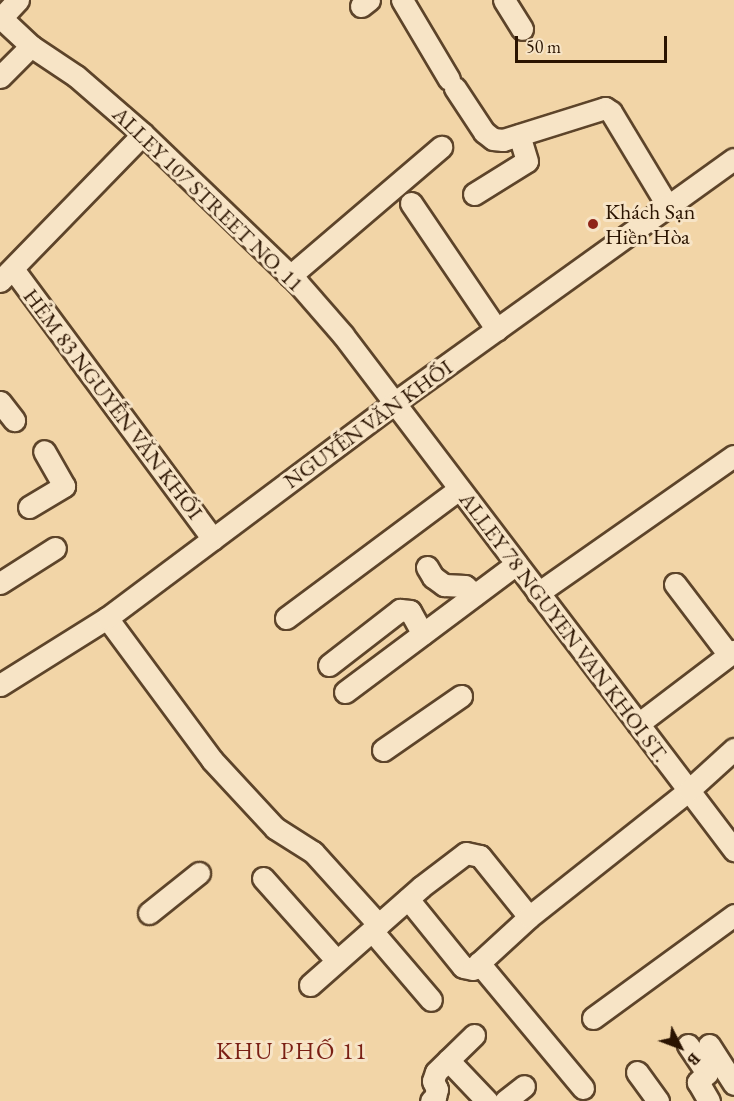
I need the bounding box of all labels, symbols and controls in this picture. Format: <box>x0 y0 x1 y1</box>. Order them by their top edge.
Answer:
scale bar <box>518 24 670 62</box>
text: 50 m <box>526 35 561 58</box>
street label: ALLEY 107 STREET NO. 11 <box>107 101 309 297</box>
place label: Khách Sạn Hiền Hòa <box>605 198 695 249</box>
marker: Khách Sạn Hiền Hòa <box>586 217 600 231</box>
street label: HẺM 83 NGUYỄN VĂN KHỐI <box>18 283 208 525</box>
street label: NGUYỄN VĂN KHỐI <box>279 354 457 494</box>
street label: ALLEY 78 NGUYEN VAN KHOI ST. <box>454 487 674 767</box>
north arrow <box>650 1017 710 1077</box>
district label: KHU PHỐ 11 <box>216 1037 368 1065</box>
text: B <box>683 1049 705 1070</box>

